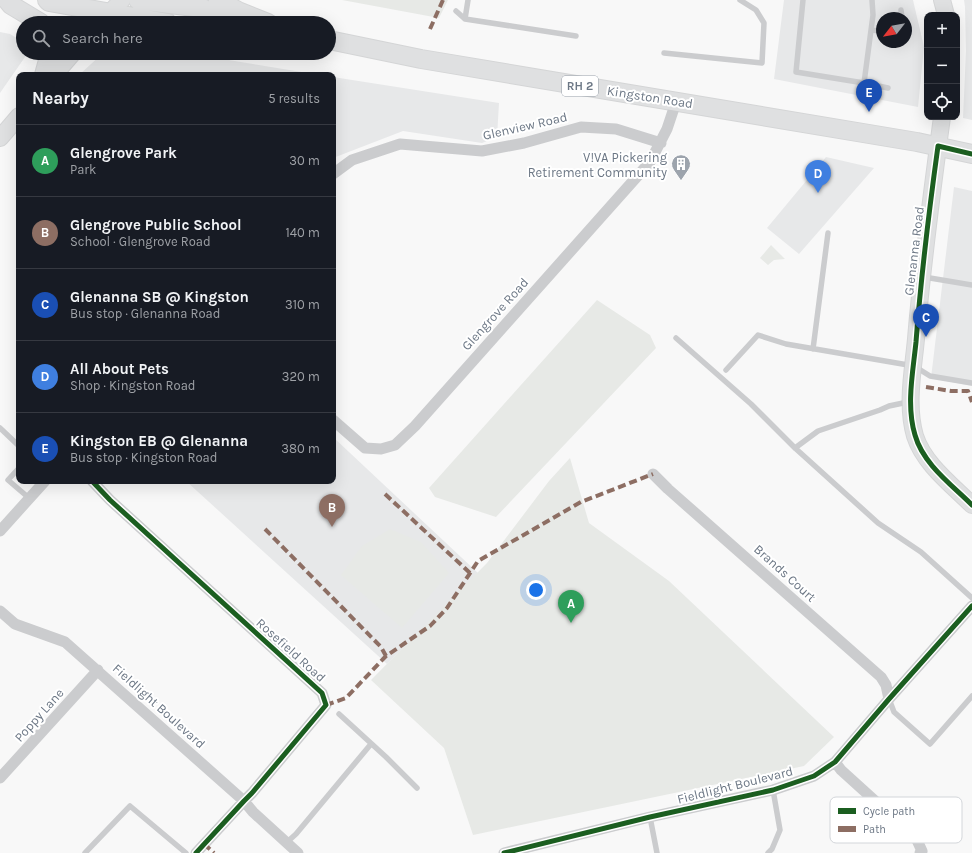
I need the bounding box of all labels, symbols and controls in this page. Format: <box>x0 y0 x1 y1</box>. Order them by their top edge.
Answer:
north arrow <box>876 12 912 48</box>
map controls <box>924 12 960 120</box>
button: + <box>924 12 960 48</box>
search box <box>16 16 336 60</box>
icon: search <box>30 27 52 49</box>
text: Search here <box>62 29 143 47</box>
button: − <box>924 48 960 84</box>
road number: RH 2 <box>562 76 598 96</box>
pin: E <box>856 79 882 112</box>
street label: Kingston Road <box>606 83 694 111</box>
button: locate <box>924 84 960 120</box>
text: Nearby <box>32 88 89 108</box>
text: 5 results <box>268 91 320 106</box>
street label: Glenview Road <box>481 109 569 143</box>
text: Glengrove Park <box>70 144 177 162</box>
place label: V!VA Pickering Retirement Community <box>528 150 668 180</box>
text: A <box>41 153 49 168</box>
text: 30 m <box>289 153 320 168</box>
building icon: V!VA Pickering Retirement Community <box>670 153 692 181</box>
pin: D <box>805 160 831 193</box>
text: Park <box>70 162 96 177</box>
street label: Glenanna Road <box>901 206 927 296</box>
text: Glengrove Public School <box>70 216 242 234</box>
text: B <box>41 225 49 240</box>
text: 140 m <box>285 225 320 240</box>
text: School · Glengrove Road <box>70 234 211 249</box>
street label: Glengrove Road <box>459 275 531 353</box>
text: Glenanna SB @ Kingston <box>70 288 249 306</box>
text: C <box>41 297 49 312</box>
text: 310 m <box>285 297 320 312</box>
pin: C <box>913 304 939 337</box>
text: Bus stop · Glenanna Road <box>70 306 220 321</box>
text: All About Pets <box>70 360 169 378</box>
text: D <box>41 369 49 384</box>
text: 320 m <box>282 369 320 384</box>
text: Shop · Kingston Road <box>70 378 196 393</box>
text: Kingston EB @ Glenanna <box>70 432 248 450</box>
text: E <box>41 441 49 456</box>
text: 380 m <box>281 441 320 456</box>
text: Bus stop · Kingston Road <box>70 450 217 465</box>
pin: B <box>319 494 345 527</box>
street label: Brands Court <box>751 541 819 605</box>
your location <box>526 580 546 600</box>
pin: A <box>558 590 584 623</box>
street label: Rosefield Road <box>253 615 329 685</box>
street label: Fieldlight Boulevard <box>110 661 208 751</box>
street label: Poppy Lane <box>11 685 67 745</box>
street label: Fieldlight Boulevard <box>676 763 794 807</box>
legend <box>830 797 962 843</box>
text: Cycle path <box>863 805 915 818</box>
text: Path <box>863 823 886 836</box>

